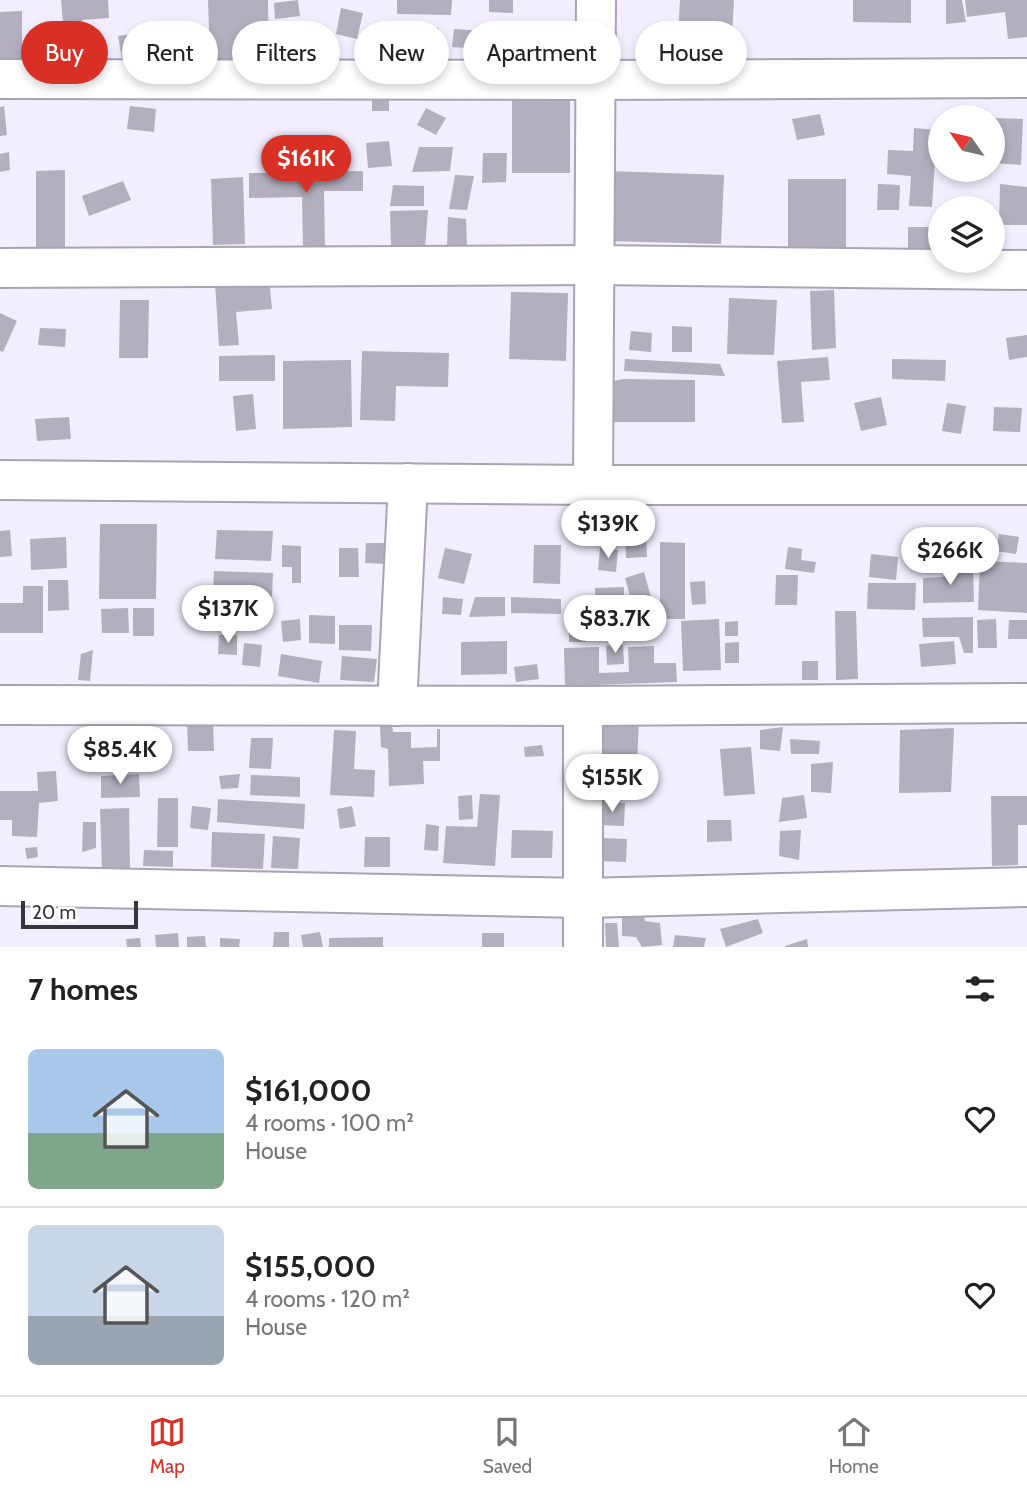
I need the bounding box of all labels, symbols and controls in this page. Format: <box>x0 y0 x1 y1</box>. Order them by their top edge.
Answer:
chip: Buy <box>21 21 108 84</box>
chip: Rent <box>122 21 218 84</box>
chip: Filters <box>232 21 340 84</box>
chip: New <box>354 21 449 84</box>
chip: Apartment <box>463 21 621 84</box>
chip: House <box>635 21 747 84</box>
north arrow <box>928 105 1004 182</box>
map controls <box>928 105 1005 273</box>
pin: $161K <box>257 136 355 195</box>
text: $161K <box>277 144 335 172</box>
button: layers <box>928 196 1005 273</box>
pin: $139K <box>559 500 657 560</box>
text: $139K <box>577 509 639 537</box>
pin: $266K <box>901 528 999 587</box>
text: $266K <box>917 536 983 564</box>
pin: $137K <box>179 586 277 645</box>
text: $137K <box>198 594 258 622</box>
pin: $83.7K <box>558 596 672 655</box>
text: $83.7K <box>580 604 650 632</box>
pin: $85.4K <box>63 726 177 786</box>
text: $85.4K <box>83 735 157 763</box>
pin: $155K <box>563 754 661 814</box>
text: $155K <box>582 763 642 791</box>
scale bar <box>21 898 138 930</box>
text: 20 m <box>32 901 76 924</box>
icon: filters <box>961 970 999 1008</box>
text: 7 homes <box>28 971 138 1008</box>
text: $161,000 <box>245 1072 372 1109</box>
icon: home <box>84 1077 168 1161</box>
icon: heart <box>961 1100 999 1138</box>
text: 4 rooms · 100 m² <box>245 1109 414 1137</box>
text: House <box>245 1137 307 1165</box>
text: $155,000 <box>245 1248 376 1285</box>
icon: home <box>84 1253 168 1337</box>
icon: heart <box>961 1276 999 1314</box>
text: 4 rooms · 120 m² <box>245 1285 410 1313</box>
text: House <box>245 1313 307 1341</box>
tab: Map <box>148 1413 186 1478</box>
tab: Saved <box>483 1413 532 1478</box>
tab: Home <box>829 1413 879 1478</box>

